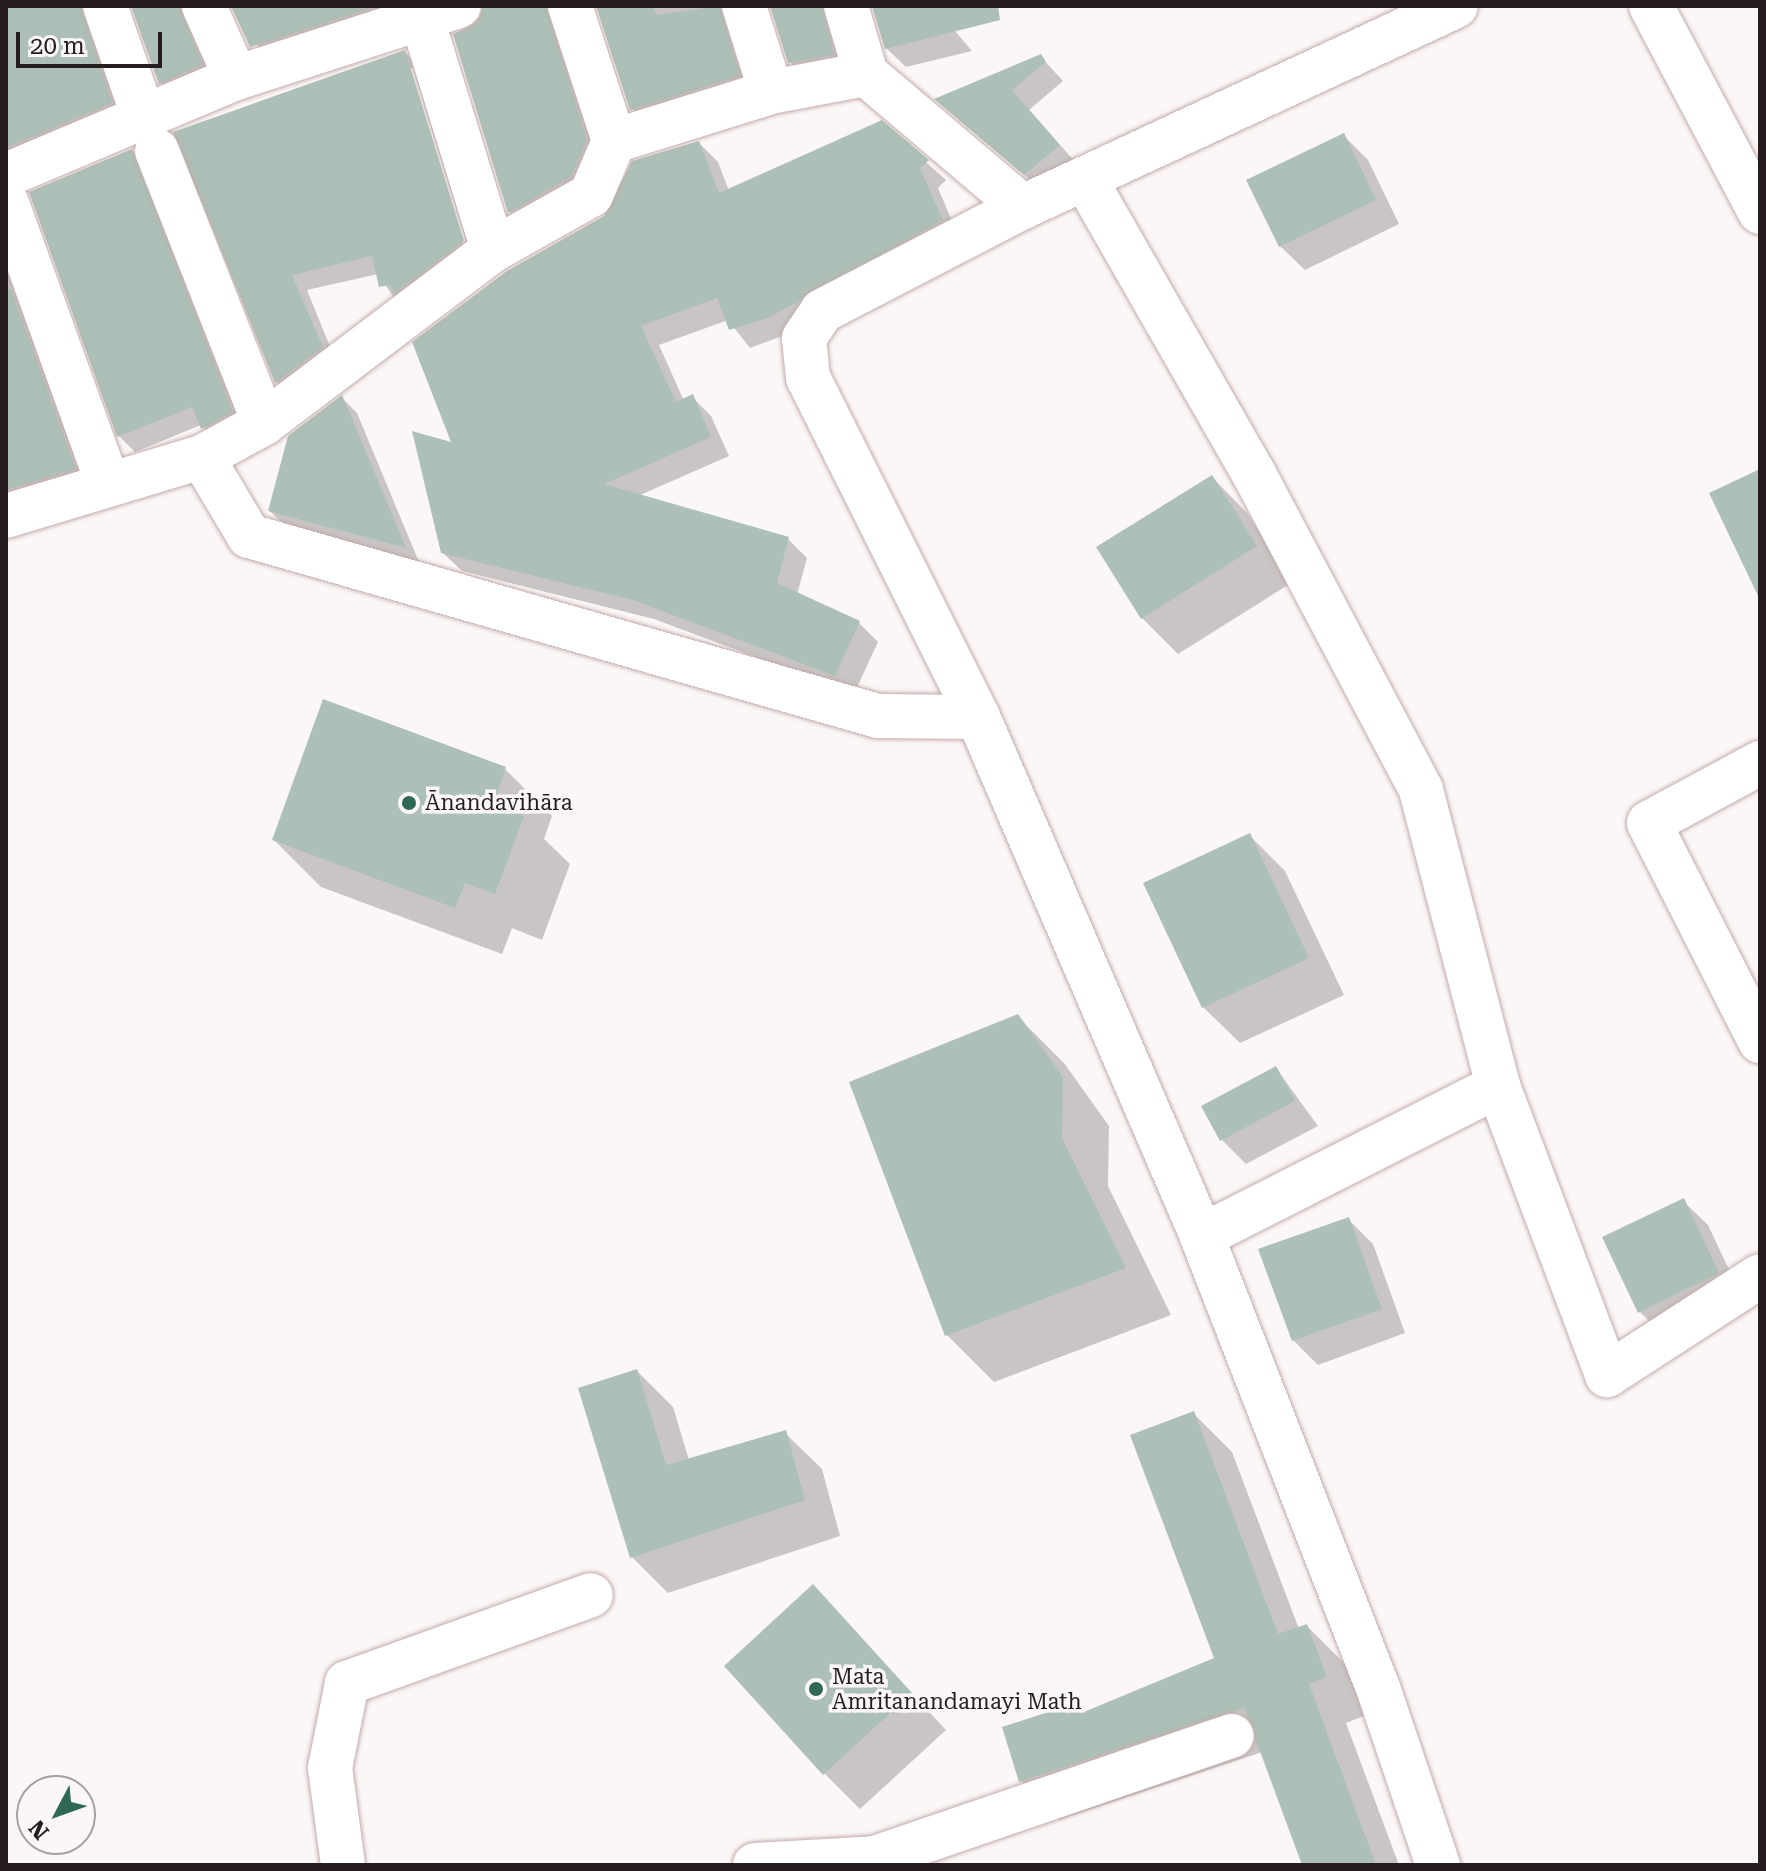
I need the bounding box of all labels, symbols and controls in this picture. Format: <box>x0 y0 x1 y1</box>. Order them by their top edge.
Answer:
scale bar <box>20 16 166 66</box>
text: 20 m <box>30 32 85 60</box>
place label: Ānandavihāra <box>425 790 573 816</box>
marker: Ānandavihāra <box>400 794 418 812</box>
place label: Mata Amritanandamayi Math <box>832 1663 1082 1714</box>
marker: Mata Amritanandamayi Math <box>807 1680 825 1698</box>
north arrow <box>16 1775 96 1855</box>
text: N <box>24 1815 54 1844</box>

